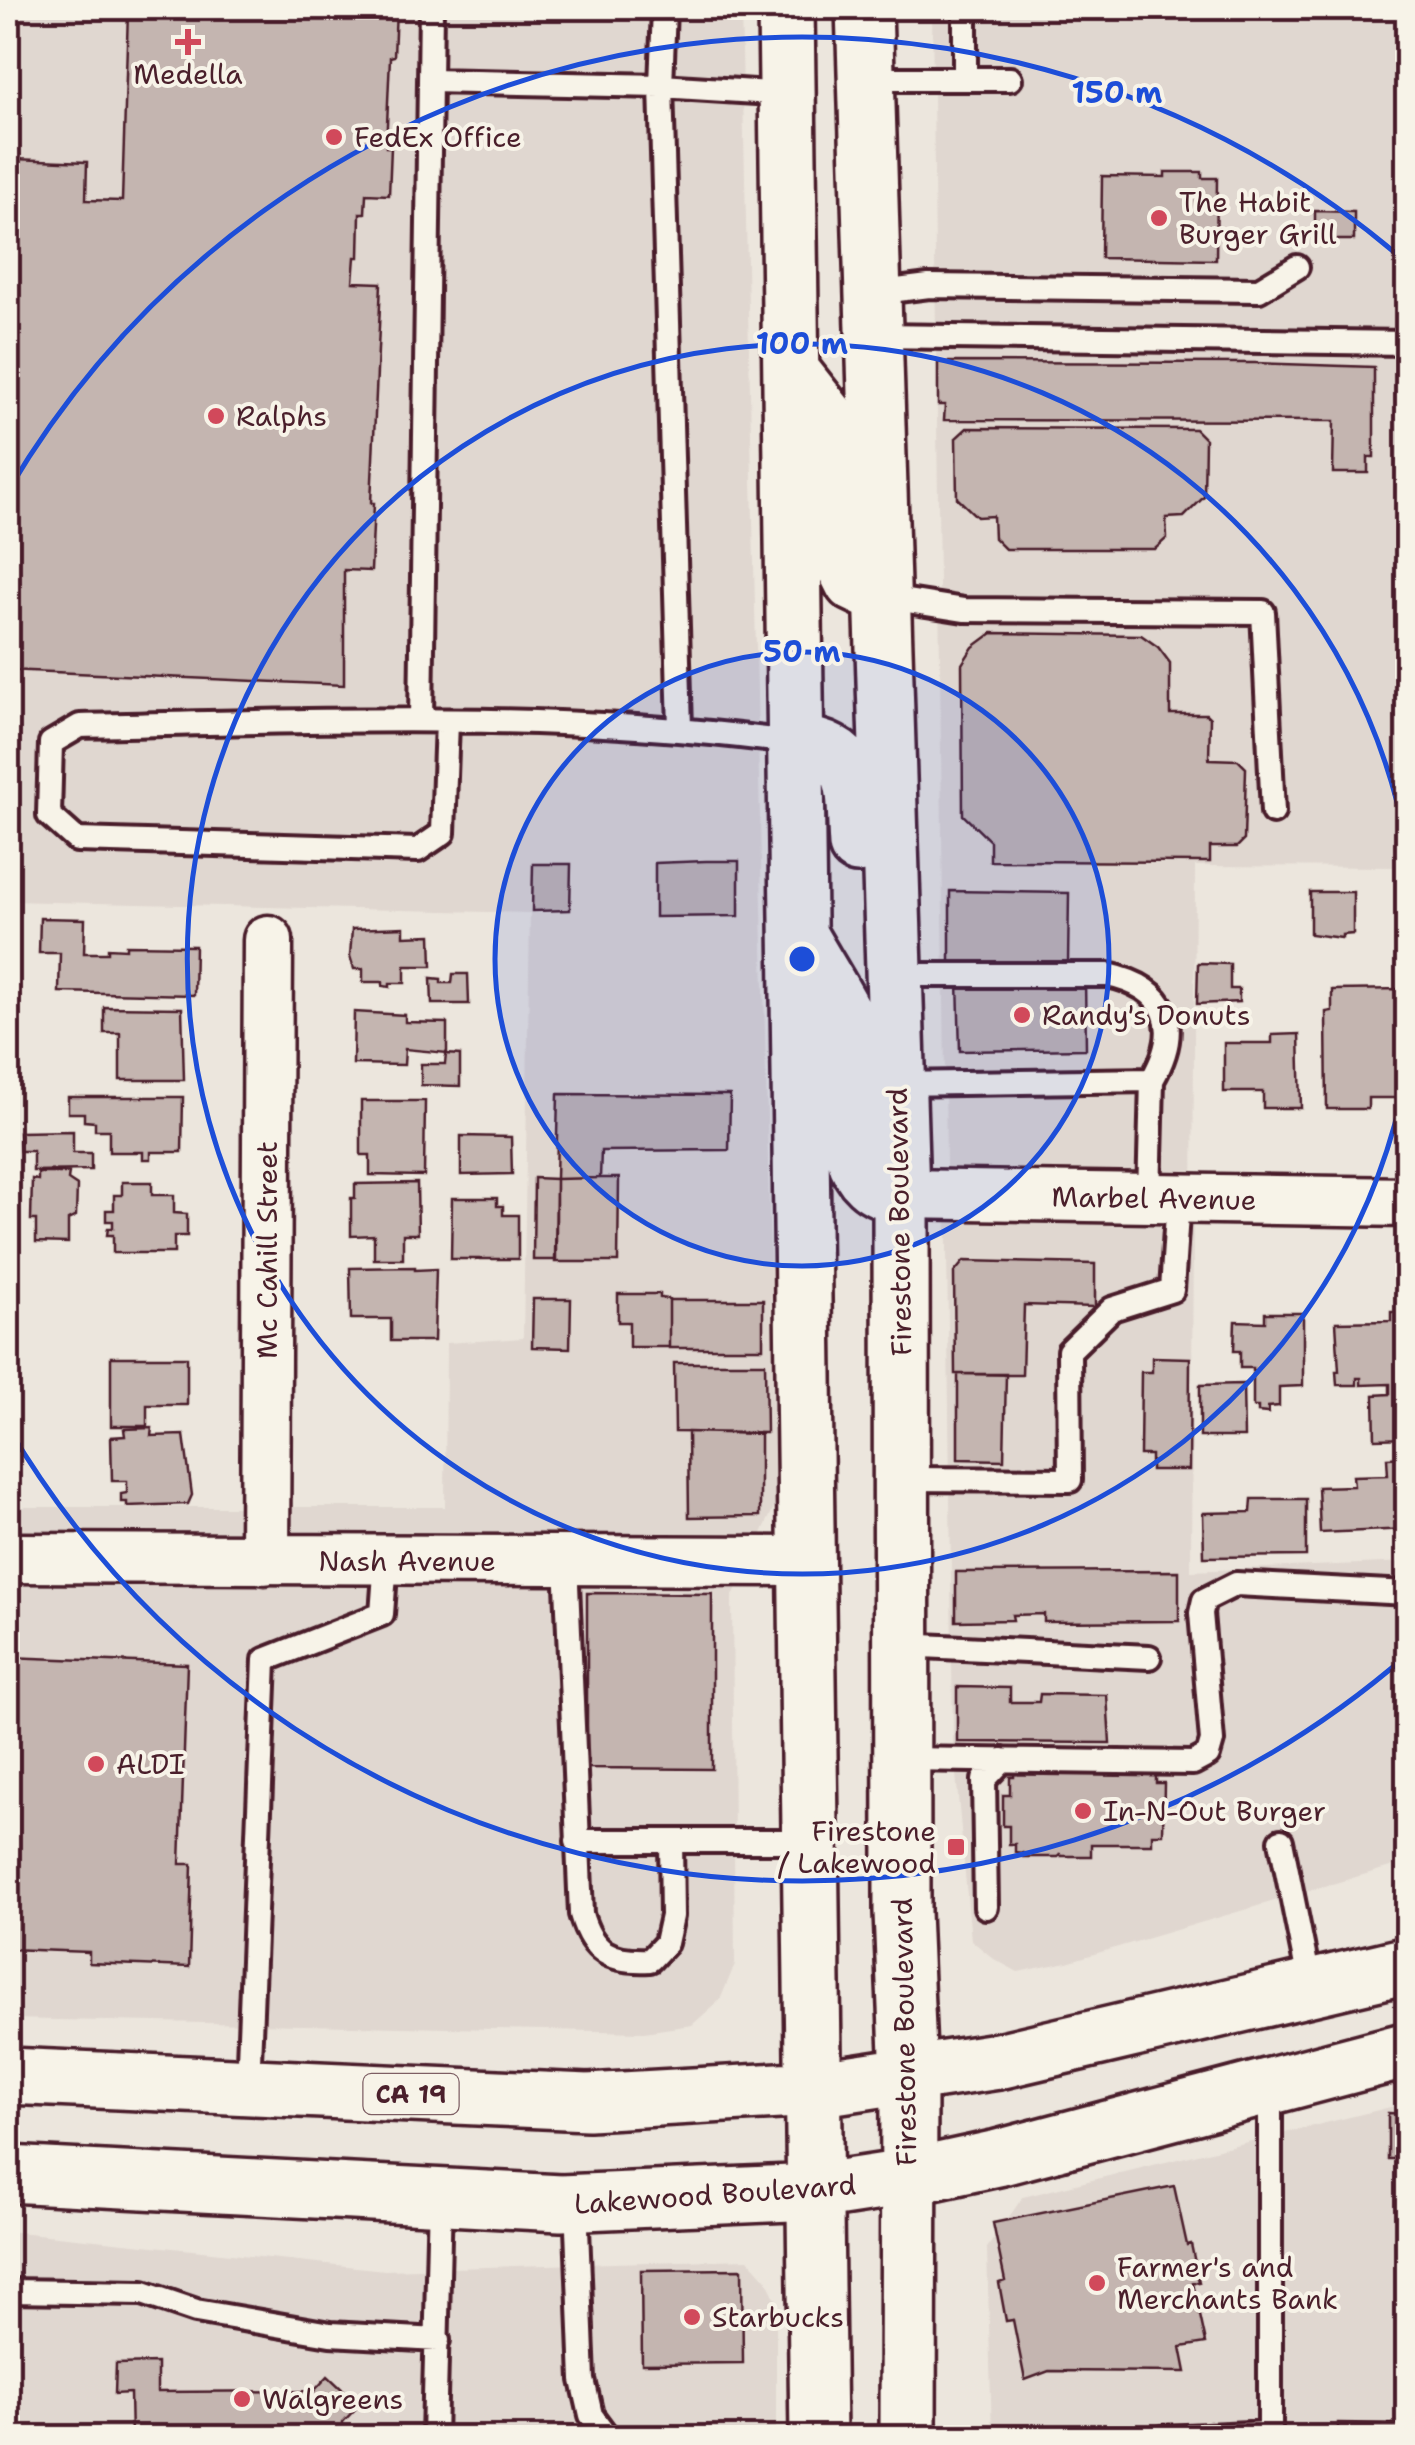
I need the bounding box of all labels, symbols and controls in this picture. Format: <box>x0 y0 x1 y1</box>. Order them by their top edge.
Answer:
marker: Medella <box>177 31 199 53</box>
place label: Medella <box>133 55 243 93</box>
text: 150 m <box>1072 72 1162 113</box>
place label: FedEx Office <box>354 118 522 156</box>
marker: FedEx Office <box>323 126 345 148</box>
place label: The Habit Burger Grill <box>1179 183 1337 253</box>
marker: The Habit Burger Grill <box>1148 207 1170 229</box>
text: 100 m <box>756 323 848 364</box>
place label: Ralphs <box>236 397 327 435</box>
marker: Ralphs <box>205 405 227 427</box>
text: 50 m <box>763 631 841 672</box>
centre of rings <box>784 941 820 977</box>
place label: Randy's Donuts <box>1042 996 1251 1034</box>
marker: Randy's Donuts <box>1011 1004 1033 1026</box>
street label: Firestone Boulevard <box>878 1087 920 1357</box>
street label: Mc Cahill Street <box>248 1141 286 1359</box>
street label: Marbel Avenue <box>1051 1177 1257 1219</box>
street label: Nash Avenue <box>318 1542 496 1580</box>
place label: ALDI <box>116 1745 185 1783</box>
marker: ALDI <box>85 1753 107 1775</box>
place label: In-N-Out Burger <box>1103 1792 1326 1830</box>
marker: In-N-Out Burger <box>1072 1800 1094 1822</box>
place label: Firestone / Lakewood <box>778 1812 936 1882</box>
marker: Firestone / Lakewood <box>945 1836 967 1858</box>
street label: Firestone Boulevard <box>883 1897 925 2167</box>
road number: CA 19 <box>364 2074 458 2114</box>
street label: Lakewood Boulevard <box>573 2165 857 2223</box>
place label: Farmer's and Merchants Bank <box>1117 2248 1338 2318</box>
marker: Farmer's and Merchants Bank <box>1086 2272 1108 2294</box>
place label: Starbucks <box>712 2298 844 2336</box>
marker: Starbucks <box>681 2306 703 2328</box>
place label: Walgreens <box>262 2380 403 2418</box>
marker: Walgreens <box>231 2388 253 2410</box>

